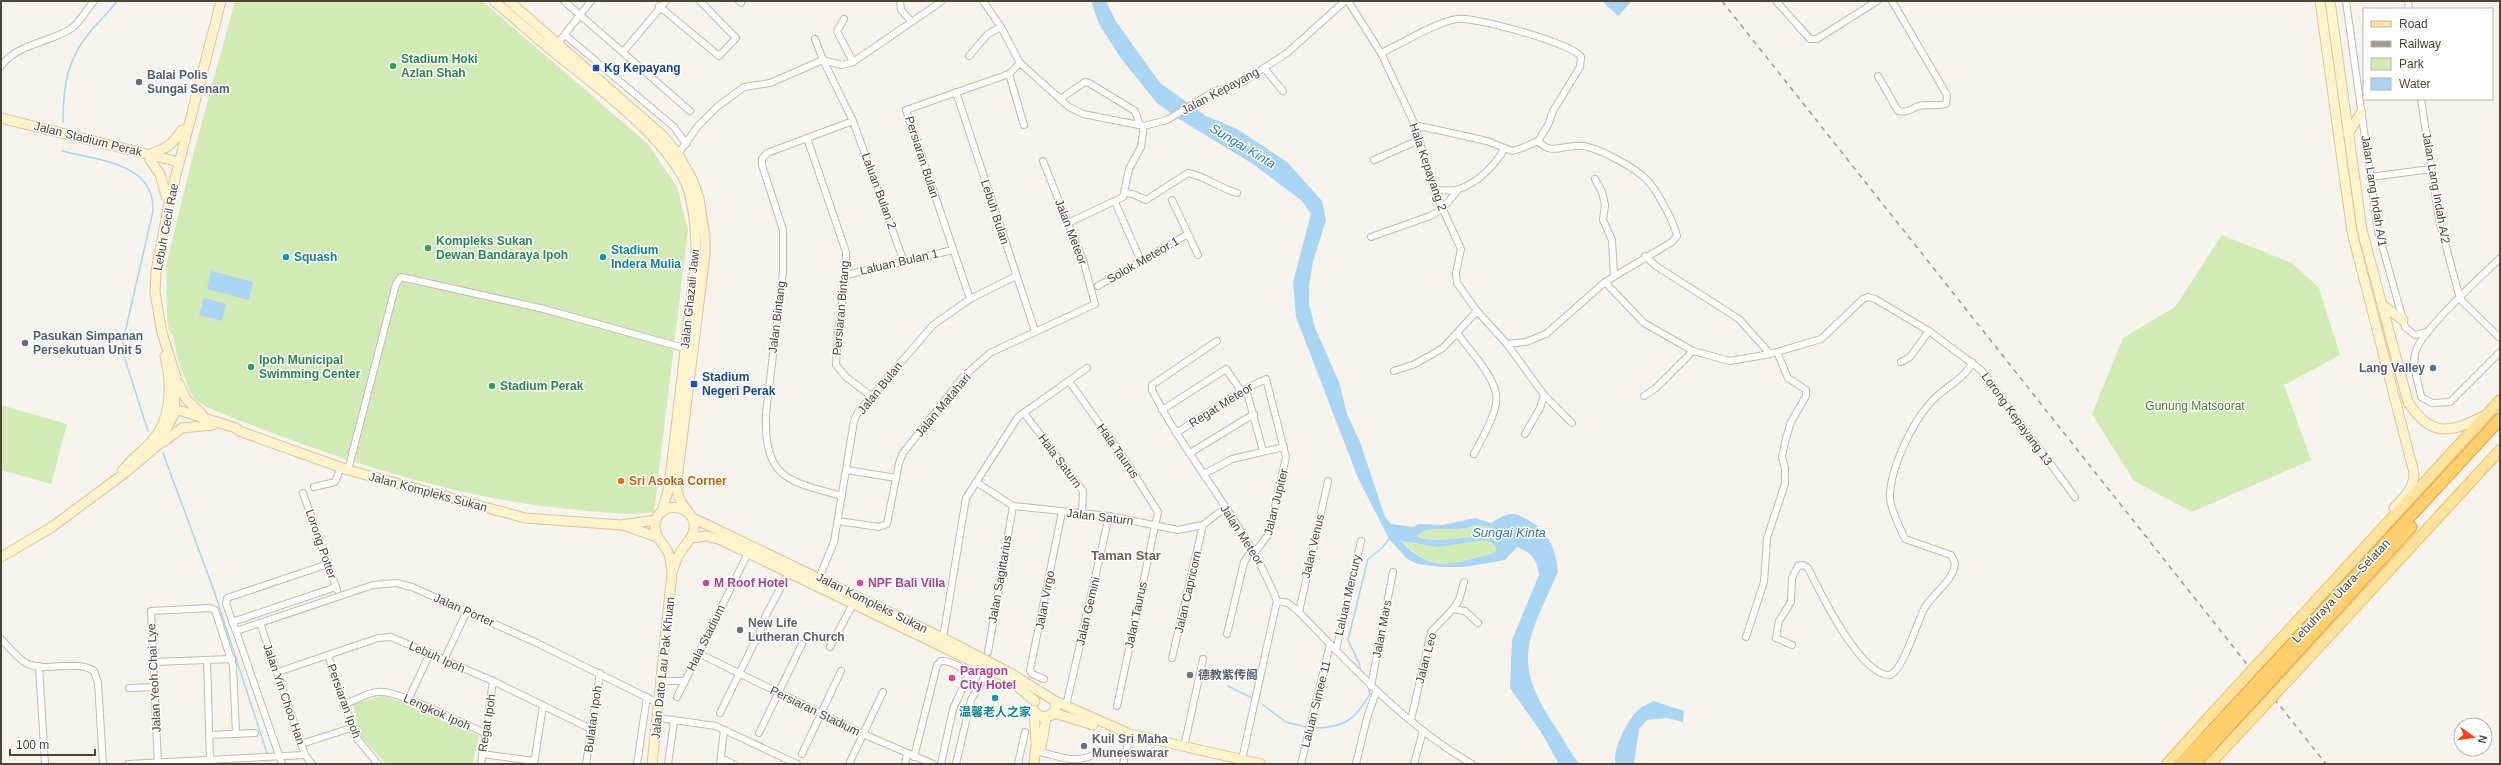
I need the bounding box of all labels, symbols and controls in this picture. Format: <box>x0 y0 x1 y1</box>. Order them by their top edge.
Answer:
legend <box>2363 8 2493 100</box>
text: Road <box>2399 17 2428 31</box>
text: Railway <box>2399 37 2441 51</box>
place label: Stadium Hoki Azlan Shah <box>401 52 478 80</box>
text: Park <box>2399 57 2425 71</box>
marker: Stadium Hoki Azlan Shah <box>388 61 398 71</box>
place label: Kg Kepayang <box>604 61 681 75</box>
marker: Kg Kepayang <box>591 63 601 73</box>
street label: Jalan Kepayang <box>1179 65 1261 117</box>
place label: Balai Polis Sungai Senam <box>147 68 230 96</box>
marker: Balai Polis Sungai Senam <box>134 77 144 87</box>
text: Water <box>2399 77 2431 91</box>
street label: Persiaran Bulan <box>902 114 942 200</box>
street label: Jalan Stadium Perak <box>33 119 144 159</box>
water label: Sungai Kinta <box>1208 121 1278 171</box>
street label: Hala Kepayang 2 <box>1406 121 1450 213</box>
street label: Jalan Lang Indah A/2 <box>2419 131 2453 245</box>
street label: Jalan Lang Indah A/1 <box>2358 134 2390 248</box>
street label: Laluan Bulan 2 <box>859 151 899 231</box>
street label: Lebuh Bulan <box>978 178 1012 246</box>
street label: Lebuh Cecil Rae <box>151 182 181 272</box>
street label: Jalan Meteor <box>1052 197 1090 267</box>
place label: Kompleks Sukan Dewan Bandaraya Ipoh <box>436 234 568 262</box>
street label: Solok Meteor 1 <box>1105 234 1182 286</box>
marker: Kompleks Sukan Dewan Bandaraya Ipoh <box>423 243 433 253</box>
place label: Stadium Indera Mulia <box>611 243 681 271</box>
street label: Laluan Bulan 1 <box>858 246 940 278</box>
street label: Jalan Ghazali Jawi <box>678 249 702 349</box>
place label: Squash <box>294 250 337 264</box>
marker: Squash <box>281 252 291 262</box>
marker: Stadium Indera Mulia <box>598 252 608 262</box>
street label: Persiaran Bintang <box>830 260 852 356</box>
street label: Jalan Bintang <box>766 280 788 354</box>
place label: Pasukan Simpanan Persekutuan Unit 5 <box>33 329 143 357</box>
marker: Pasukan Simpanan Persekutuan Unit 5 <box>20 338 30 348</box>
place label: Ipoh Municipal Swimming Center <box>259 353 361 381</box>
street label: Jalan Bulan <box>855 359 905 417</box>
place label: Lang Valley <box>2359 361 2425 375</box>
marker: Ipoh Municipal Swimming Center <box>246 362 256 372</box>
marker: Lang Valley <box>2428 363 2438 373</box>
place label: Stadium Negeri Perak <box>702 370 776 398</box>
street label: Jalan Matahari <box>912 370 974 440</box>
street label: Lorong Kepayang 13 <box>1979 370 2056 468</box>
place label: Stadium Perak <box>500 379 584 393</box>
marker: Stadium Negeri Perak <box>689 379 699 389</box>
street label: Regat Meteor <box>1186 380 1256 430</box>
marker: Stadium Perak <box>487 381 497 391</box>
park label: Gunung Matsoorat <box>2145 399 2245 413</box>
street label: Hala Taurus <box>1094 421 1142 481</box>
street label: Hala Saturn <box>1035 431 1085 491</box>
street label: Jalan Jupiter <box>1261 467 1291 537</box>
street label: Jalan Kompleks Sukan <box>367 469 489 515</box>
place label: Sri Asoka Corner <box>629 474 727 488</box>
marker: Sri Asoka Corner <box>616 476 626 486</box>
street label: Jalan Meteor <box>1217 502 1267 568</box>
street label: Jalan Saturn <box>1066 506 1134 528</box>
street label: Lorong Potter <box>303 507 339 581</box>
street label: Jalan Venus <box>1299 513 1327 579</box>
water label: Sungai Kinta <box>1472 525 1546 540</box>
street label: Jalan Sagittarius <box>985 534 1015 624</box>
street label: Lebuhraya Utara–Selatan <box>2289 536 2393 646</box>
district label: Taman Star <box>1091 548 1161 563</box>
street label: Jalan Capricorn <box>1172 549 1204 635</box>
street label: Laluan Mercury <box>1332 553 1364 637</box>
street label: Jalan Virgo <box>1032 569 1058 631</box>
street label: Jalan Kompleks Sukan <box>814 570 930 636</box>
street label: Jalan Gemini <box>1073 575 1103 647</box>
place label: M Roof Hotel <box>714 576 788 590</box>
place label: NPF Bali Villa <box>868 576 945 590</box>
marker: M Roof Hotel <box>701 578 711 588</box>
marker: NPF Bali Villa <box>855 578 865 588</box>
street label: Jalan Taurus <box>1122 580 1150 650</box>
street label: Jalan Porter <box>432 590 496 630</box>
street label: Jalan Dato Lau Pak Khuan <box>649 596 677 740</box>
street label: Jalan Mars <box>1370 599 1394 659</box>
street label: Hala Stadium <box>684 603 728 673</box>
place label: New Life Lutheran Church <box>748 616 845 644</box>
street label: Jalan Yeoh Chai Lye <box>144 623 164 733</box>
marker: New Life Lutheran Church <box>735 625 745 635</box>
street label: Jalan Leo <box>1413 631 1440 685</box>
street label: Lebuh Ipoh <box>407 638 467 676</box>
street label: Jalan Yin Choo Han <box>260 642 308 746</box>
street label: Laluan Simee 11 <box>1298 659 1334 749</box>
street label: Persiaran Ipoh <box>324 662 364 740</box>
place label: Paragon City Hotel <box>960 664 1016 692</box>
place label: 德教紫传阁 <box>1198 668 1258 682</box>
marker: 德教紫传阁 <box>1185 670 1195 680</box>
marker: Paragon City Hotel <box>947 673 957 683</box>
street label: Persiaran Stadium <box>768 683 862 739</box>
street label: Bulatan Ipoh <box>581 685 605 753</box>
street label: Lengkok Ipoh <box>401 691 473 733</box>
street label: Regat Ipoh <box>475 693 499 753</box>
marker: 温馨老人之家 <box>990 693 1000 703</box>
place label: 温馨老人之家 <box>959 705 1031 719</box>
north arrow <box>2453 717 2493 757</box>
scale bar <box>10 731 95 757</box>
place label: Kuil Sri Maha Muneeswarar <box>1092 732 1169 760</box>
text: N <box>2476 734 2489 745</box>
text: 100 m <box>16 738 49 752</box>
marker: Kuil Sri Maha Muneeswarar <box>1079 741 1089 751</box>

